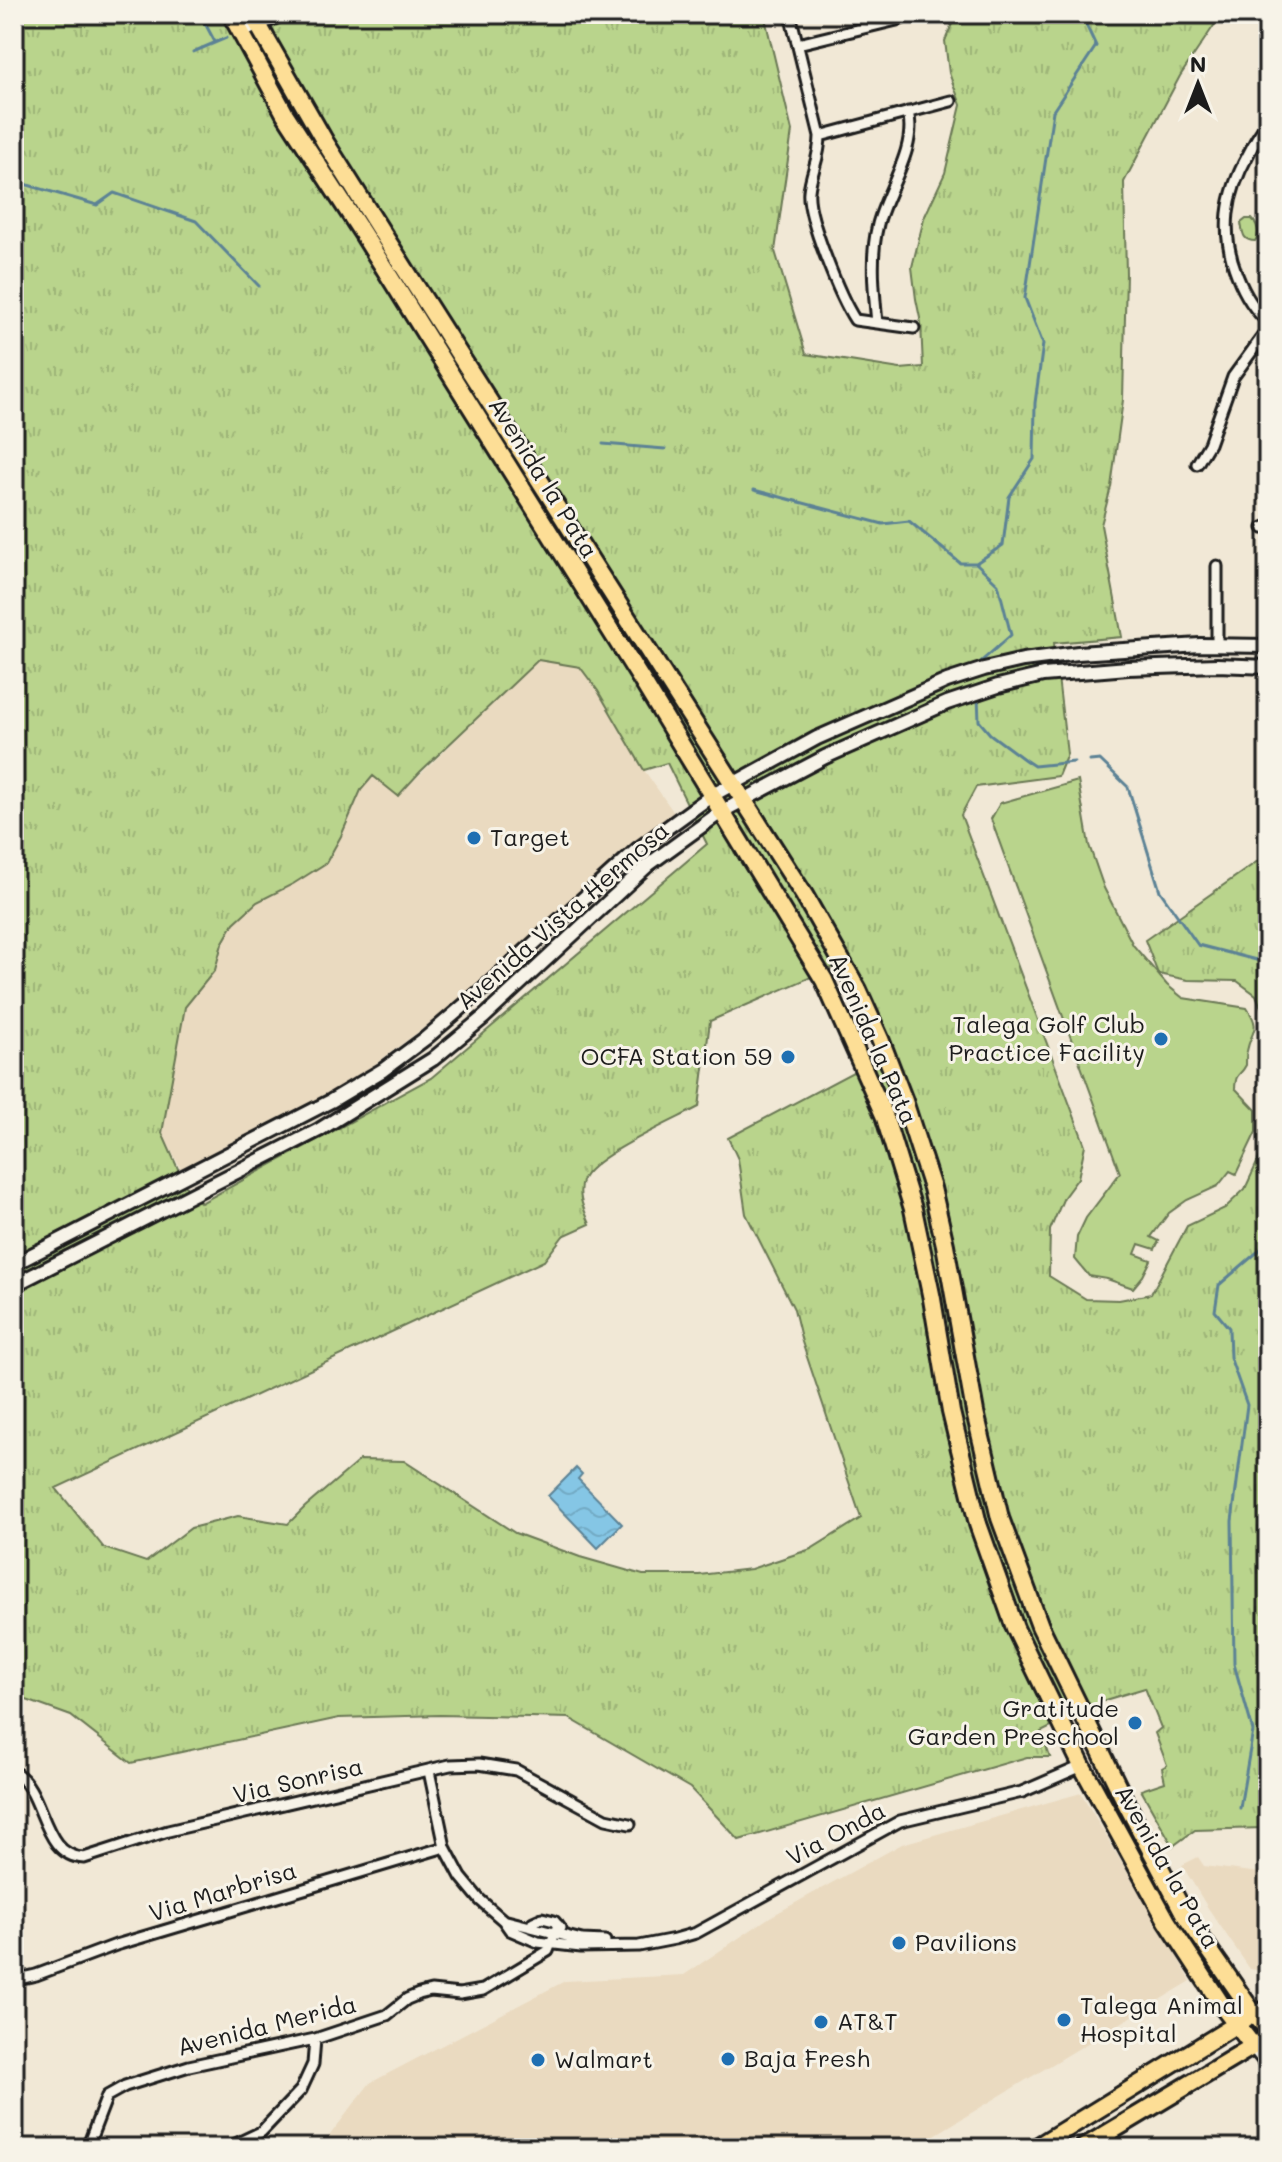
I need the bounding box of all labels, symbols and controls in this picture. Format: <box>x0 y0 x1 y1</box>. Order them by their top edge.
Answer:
north arrow <box>1158 44 1238 124</box>
text: N <box>1190 49 1206 78</box>
street label: Avenida la Pata <box>482 391 606 563</box>
street label: Avenida Vista Hermosa <box>449 814 675 1016</box>
place label: Target <box>490 821 570 852</box>
marker: Target <box>465 829 483 847</box>
street label: Avenida la Pata <box>823 948 926 1129</box>
place label: Talega Golf Club Practice Facility <box>948 1008 1145 1067</box>
marker: Talega Golf Club Practice Facility <box>1152 1030 1170 1048</box>
place label: OCFA Station 59 <box>581 1040 772 1071</box>
marker: OCFA Station 59 <box>779 1048 797 1066</box>
place label: Gratitude Garden Preschool <box>908 1692 1119 1751</box>
marker: Gratitude Garden Preschool <box>1126 1714 1144 1732</box>
street label: Via Sonrisa <box>230 1750 366 1810</box>
street label: Avenida la Pata <box>1109 1779 1228 1954</box>
street label: Via Onda <box>780 1794 890 1872</box>
street label: Via Marbrisa <box>145 1853 300 1928</box>
place label: Pavilions <box>915 1926 1017 1957</box>
marker: Pavilions <box>890 1934 908 1952</box>
street label: Avenida Merida <box>174 1987 360 2062</box>
place label: Talega Animal Hospital <box>1080 1989 1243 2048</box>
place label: AT&T <box>837 2005 898 2036</box>
marker: Talega Animal Hospital <box>1055 2011 1073 2029</box>
marker: AT&T <box>812 2013 830 2031</box>
place label: Baja Fresh <box>744 2042 870 2073</box>
place label: Walmart <box>554 2043 653 2074</box>
marker: Baja Fresh <box>719 2050 737 2068</box>
marker: Walmart <box>529 2051 547 2069</box>

